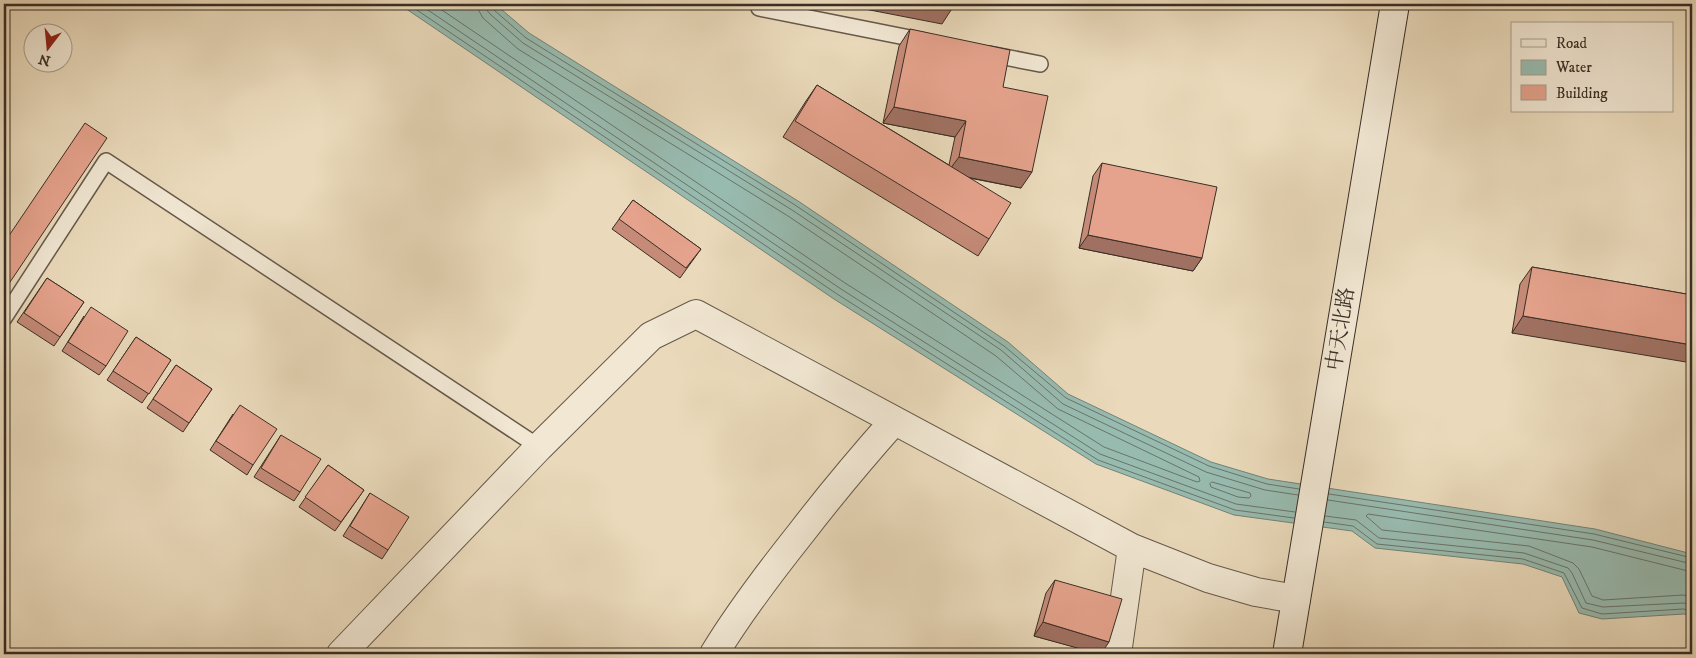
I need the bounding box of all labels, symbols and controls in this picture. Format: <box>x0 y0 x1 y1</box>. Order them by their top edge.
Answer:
north arrow <box>22 22 72 72</box>
legend <box>1511 22 1674 112</box>
text: Road <box>1556 34 1588 53</box>
text: N <box>36 49 53 70</box>
text: Water <box>1555 58 1592 77</box>
text: Building <box>1556 84 1608 103</box>
street label: 中天北路 <box>1322 285 1360 373</box>

